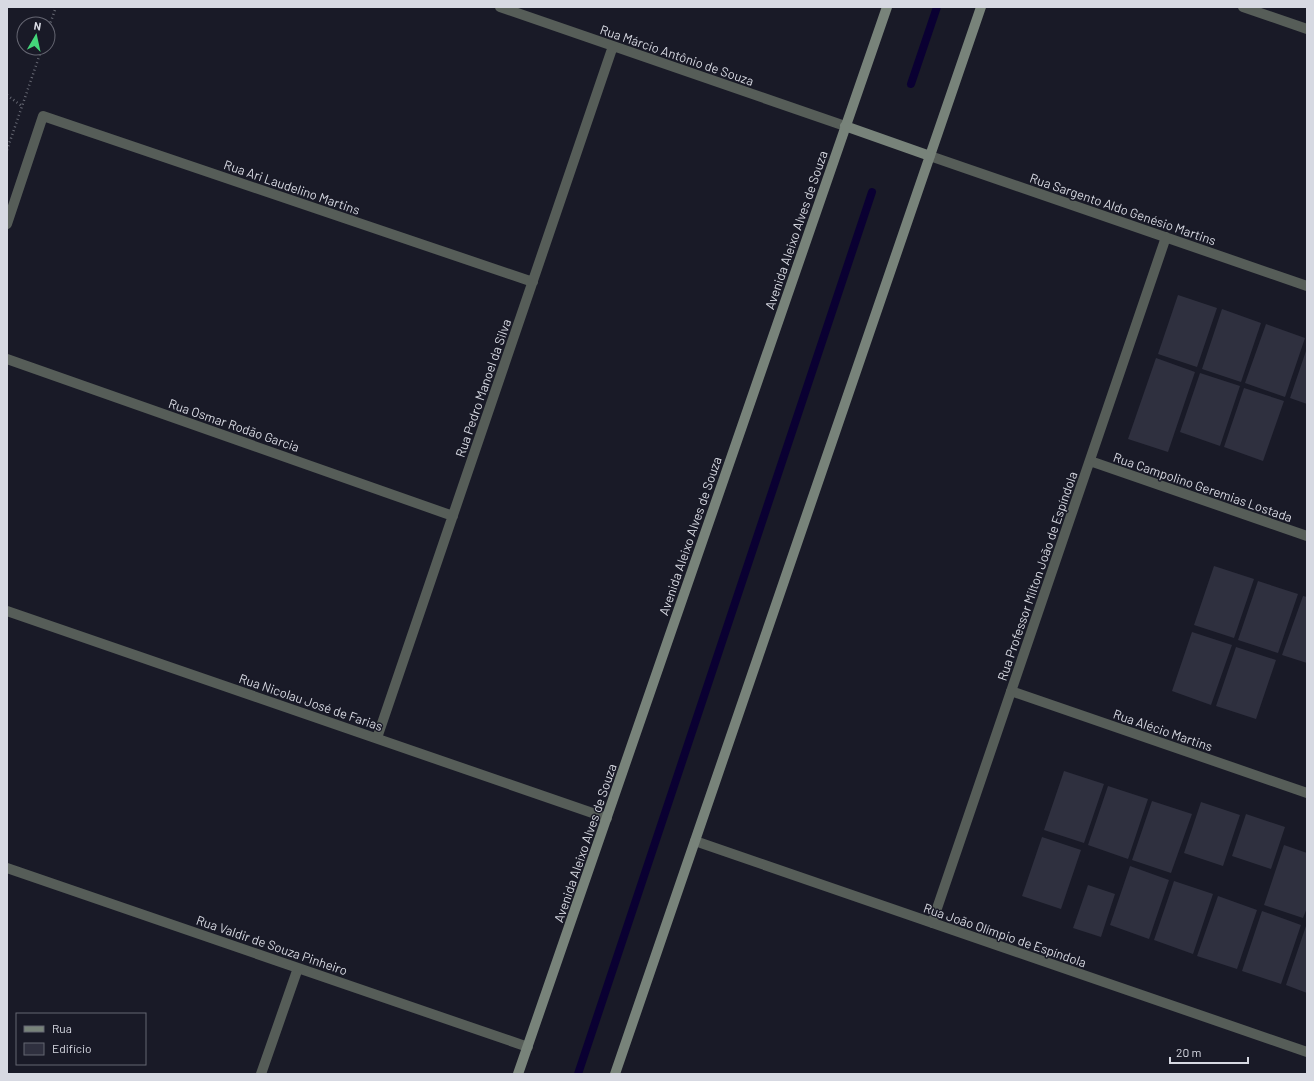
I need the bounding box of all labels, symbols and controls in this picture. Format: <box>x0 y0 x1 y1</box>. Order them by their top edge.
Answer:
north arrow <box>16 16 56 56</box>
text: N <box>33 19 42 33</box>
street label: Rua Márcio Antônio de Souza <box>598 21 756 89</box>
street label: Avenida Aleixo Alves de Souza <box>761 148 831 312</box>
street label: Rua Ari Laudelino Martins <box>222 156 362 218</box>
street label: Rua Sargento Aldo Genésio Martins <box>1028 170 1218 248</box>
street label: Rua Pedro Manoel da Silva <box>452 317 514 459</box>
street label: Rua Osmar Rodão Garcia <box>166 395 302 455</box>
street label: Rua Campolino Geremias Lostada <box>1111 449 1295 525</box>
street label: Avenida Aleixo Alves de Souza <box>655 454 725 618</box>
street label: Rua Professor Milton João de Espíndola <box>994 469 1080 683</box>
street label: Rua Nicolau José de Farias <box>237 670 385 734</box>
street label: Rua Alécio Martins <box>1111 706 1215 754</box>
street label: Avenida Aleixo Alves de Souza <box>550 761 620 925</box>
street label: Rua João Olímpio de Espíndola <box>921 900 1089 970</box>
street label: Rua Valdir de Souza Pinheiro <box>194 912 350 978</box>
legend <box>16 1013 146 1065</box>
text: Rua <box>52 1021 72 1035</box>
scale bar <box>1170 1039 1248 1065</box>
text: Edifício <box>52 1041 92 1055</box>
text: 20 m <box>1176 1045 1202 1059</box>

